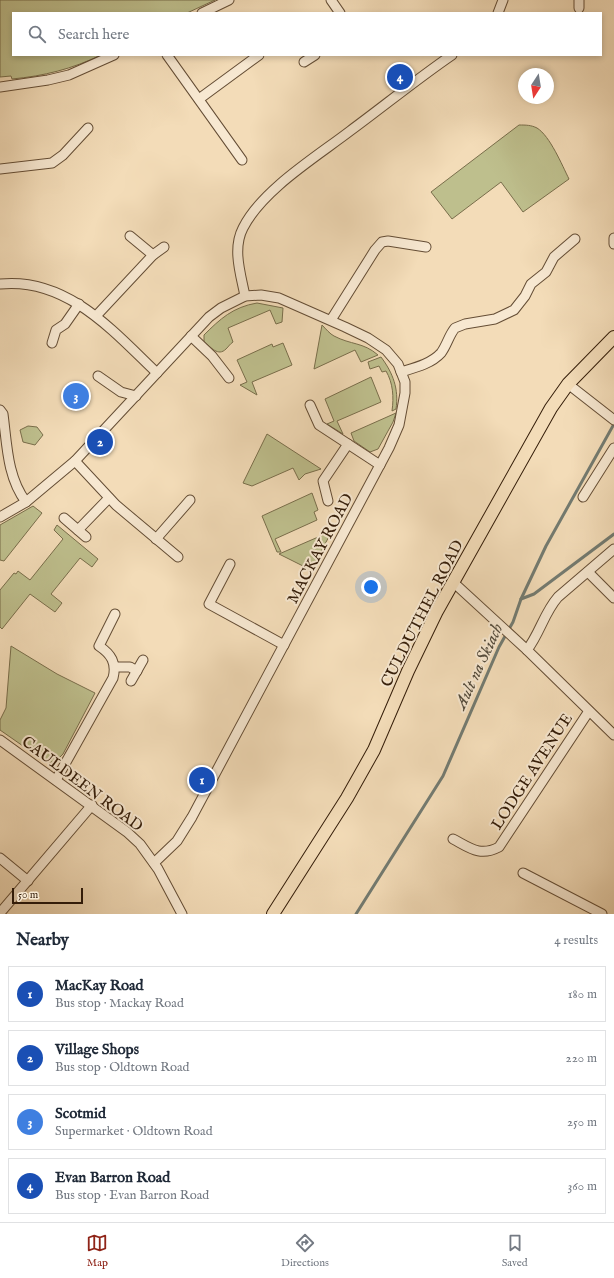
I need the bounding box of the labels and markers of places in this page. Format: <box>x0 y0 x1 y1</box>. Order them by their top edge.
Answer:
pin: 4 <box>387 62 413 92</box>
pin: 3 <box>63 381 89 411</box>
pin: 2 <box>87 427 113 457</box>
pin: 1 <box>189 765 215 795</box>

